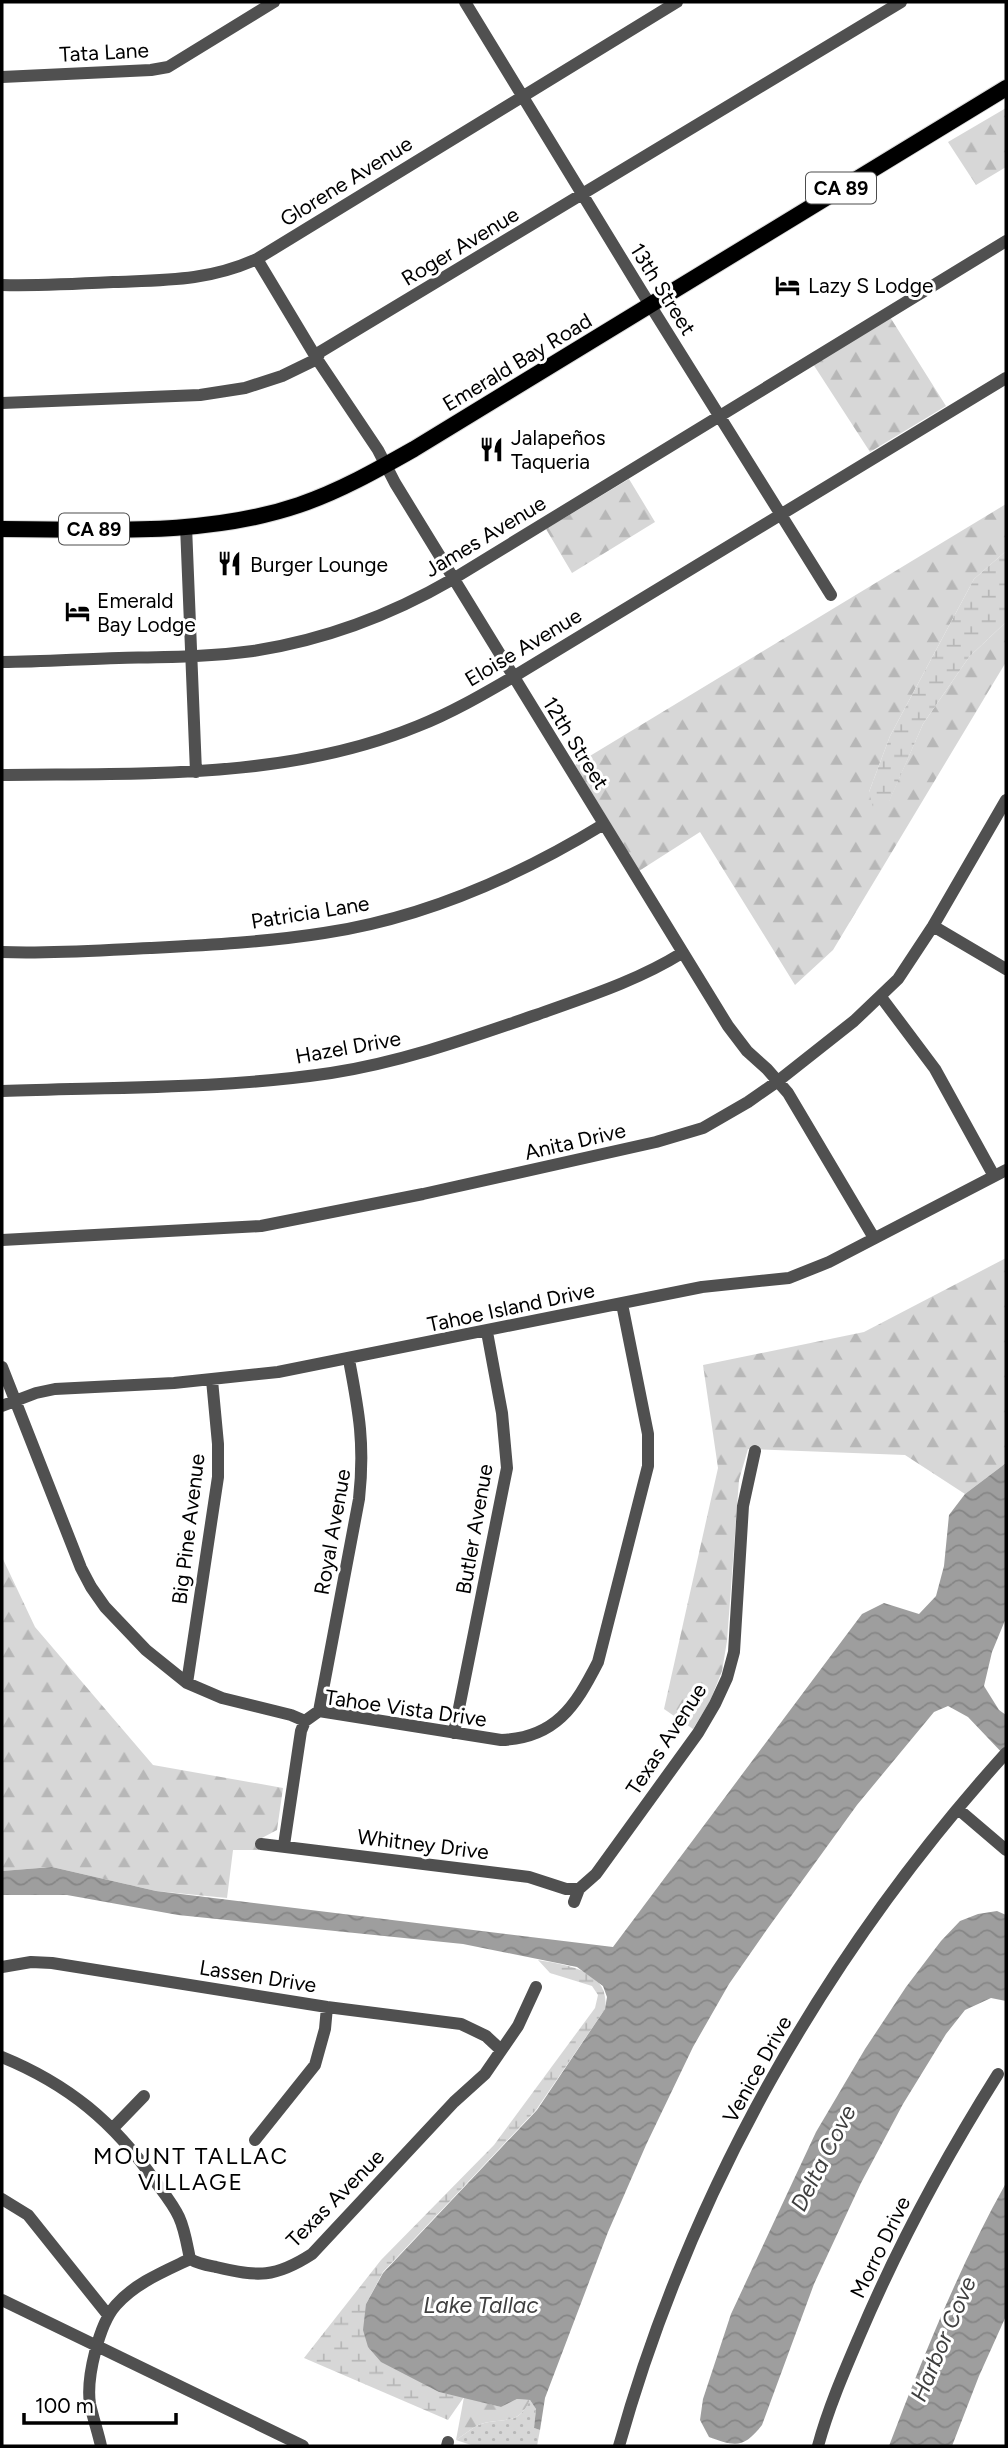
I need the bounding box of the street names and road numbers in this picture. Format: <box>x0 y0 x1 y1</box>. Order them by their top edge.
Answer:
street label: Tata Lane <box>59 37 149 67</box>
street label: Glorene Avenue <box>275 130 417 232</box>
road number: CA 89 <box>806 172 876 204</box>
street label: Roger Avenue <box>397 201 523 291</box>
street label: 13th Street <box>625 238 701 340</box>
street label: Emerald Bay Road <box>438 308 596 416</box>
street label: James Avenue <box>420 490 550 582</box>
road number: CA 89 <box>59 514 129 544</box>
street label: Eloise Avenue <box>460 602 586 692</box>
street label: 12th Street <box>538 692 614 794</box>
street label: Patricia Lane <box>249 890 371 934</box>
street label: Hazel Drive <box>293 1025 403 1069</box>
street label: Anita Drive <box>522 1117 628 1165</box>
street label: Tahoe Island Drive <box>425 1277 597 1337</box>
street label: Big Pine Avenue <box>166 1452 210 1606</box>
street label: Butler Avenue <box>450 1462 498 1596</box>
street label: Royal Avenue <box>309 1467 355 1597</box>
street label: Texas Avenue <box>621 1678 711 1800</box>
street label: Tahoe Vista Drive <box>323 1684 489 1732</box>
street label: Whitney Drive <box>356 1824 490 1864</box>
street label: Lassen Drive <box>198 1954 318 1998</box>
street label: Venice Drive <box>717 2011 797 2127</box>
street label: Texas Avenue <box>281 2144 389 2252</box>
street label: Morro Drive <box>845 2192 915 2302</box>

